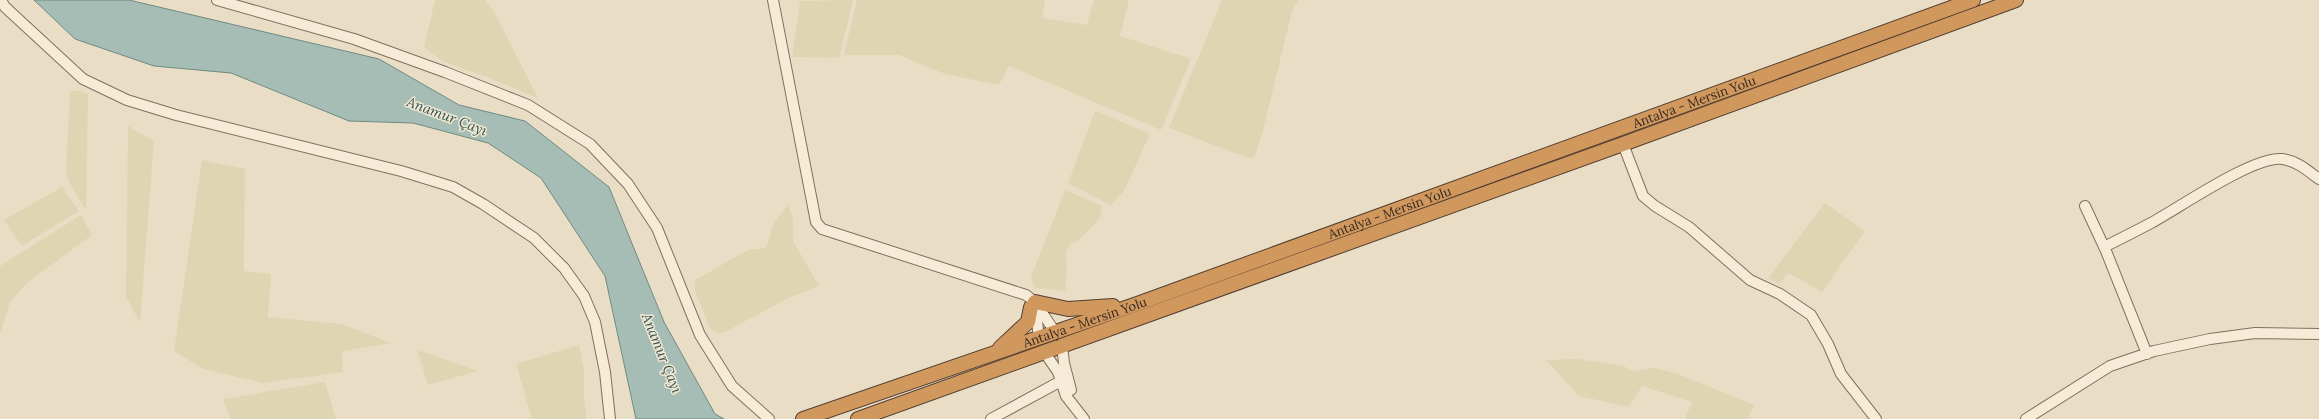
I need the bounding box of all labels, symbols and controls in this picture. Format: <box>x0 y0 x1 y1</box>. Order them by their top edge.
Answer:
street label: Antalya - Mersin Yolu <box>1629 71 1758 132</box>
water label: Anamur Çayı <box>403 92 490 140</box>
street label: Antalya - Mersin Yolu <box>1325 182 1454 243</box>
street label: Antalya - Mersin Yolu <box>1020 293 1149 351</box>
water label: Anamur Çayı <box>637 309 686 396</box>

